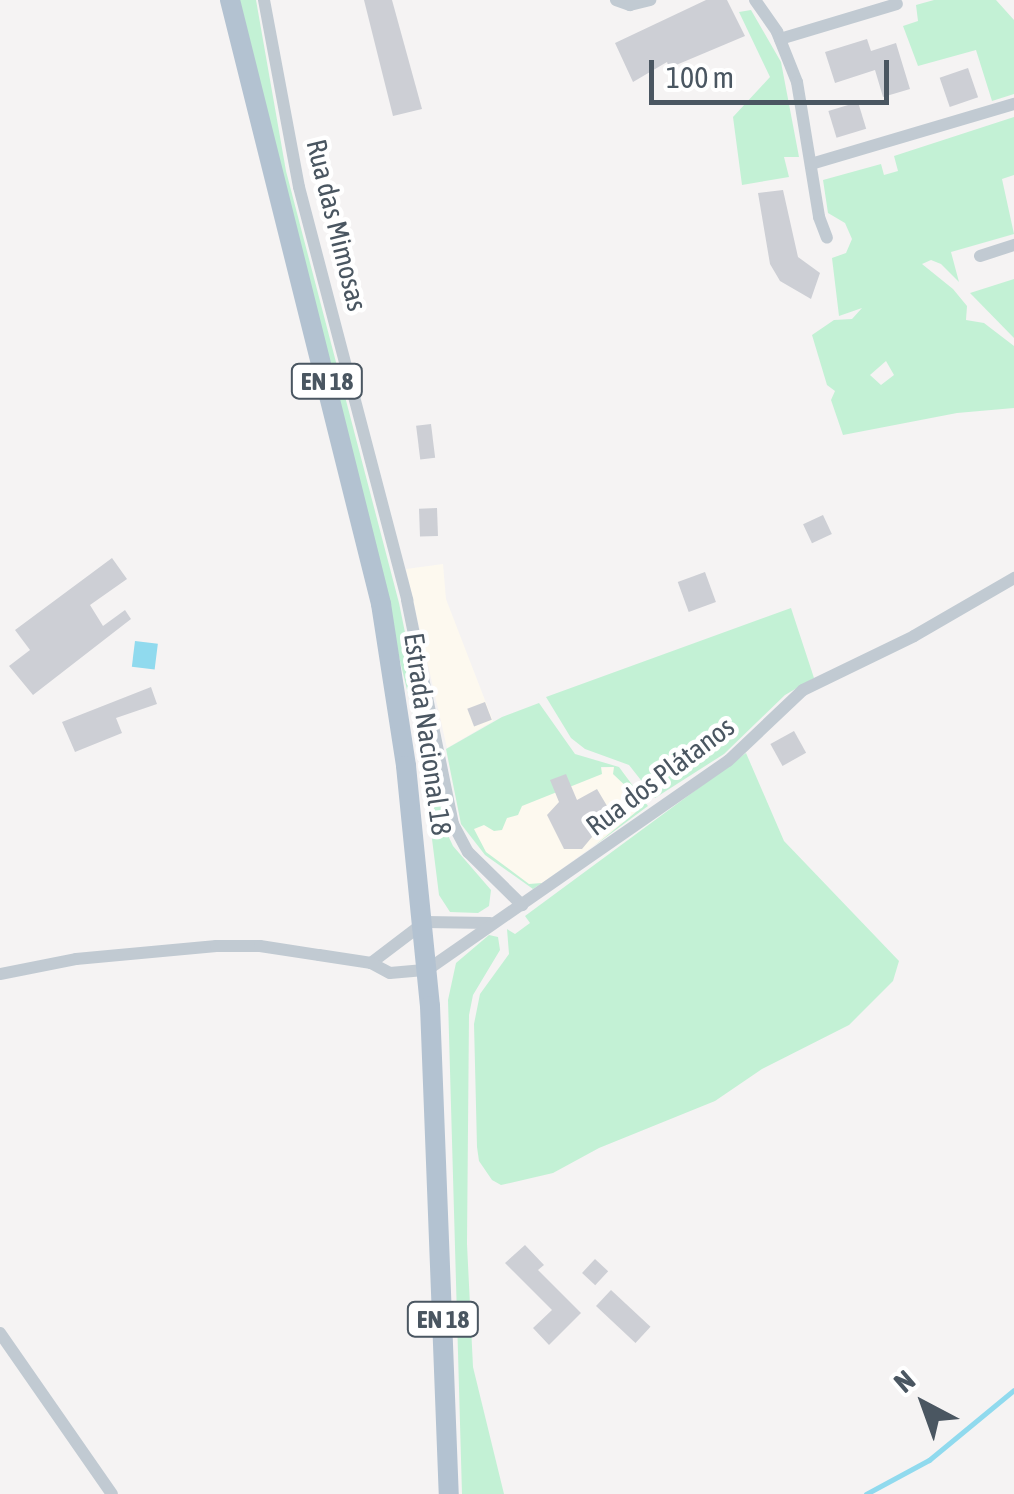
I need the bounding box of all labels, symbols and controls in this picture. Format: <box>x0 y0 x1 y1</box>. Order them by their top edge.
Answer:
scale bar <box>654 40 894 102</box>
text: 100 m <box>666 60 734 94</box>
street label: Rua das Mimosas <box>299 136 375 314</box>
road number: EN 18 <box>290 361 364 401</box>
street label: Estrada Nacional 18 <box>397 630 459 838</box>
street label: Rua dos Plátanos <box>579 710 741 842</box>
road number: EN 18 <box>406 1299 480 1339</box>
north arrow <box>874 1354 974 1454</box>
text: N <box>888 1364 921 1399</box>

